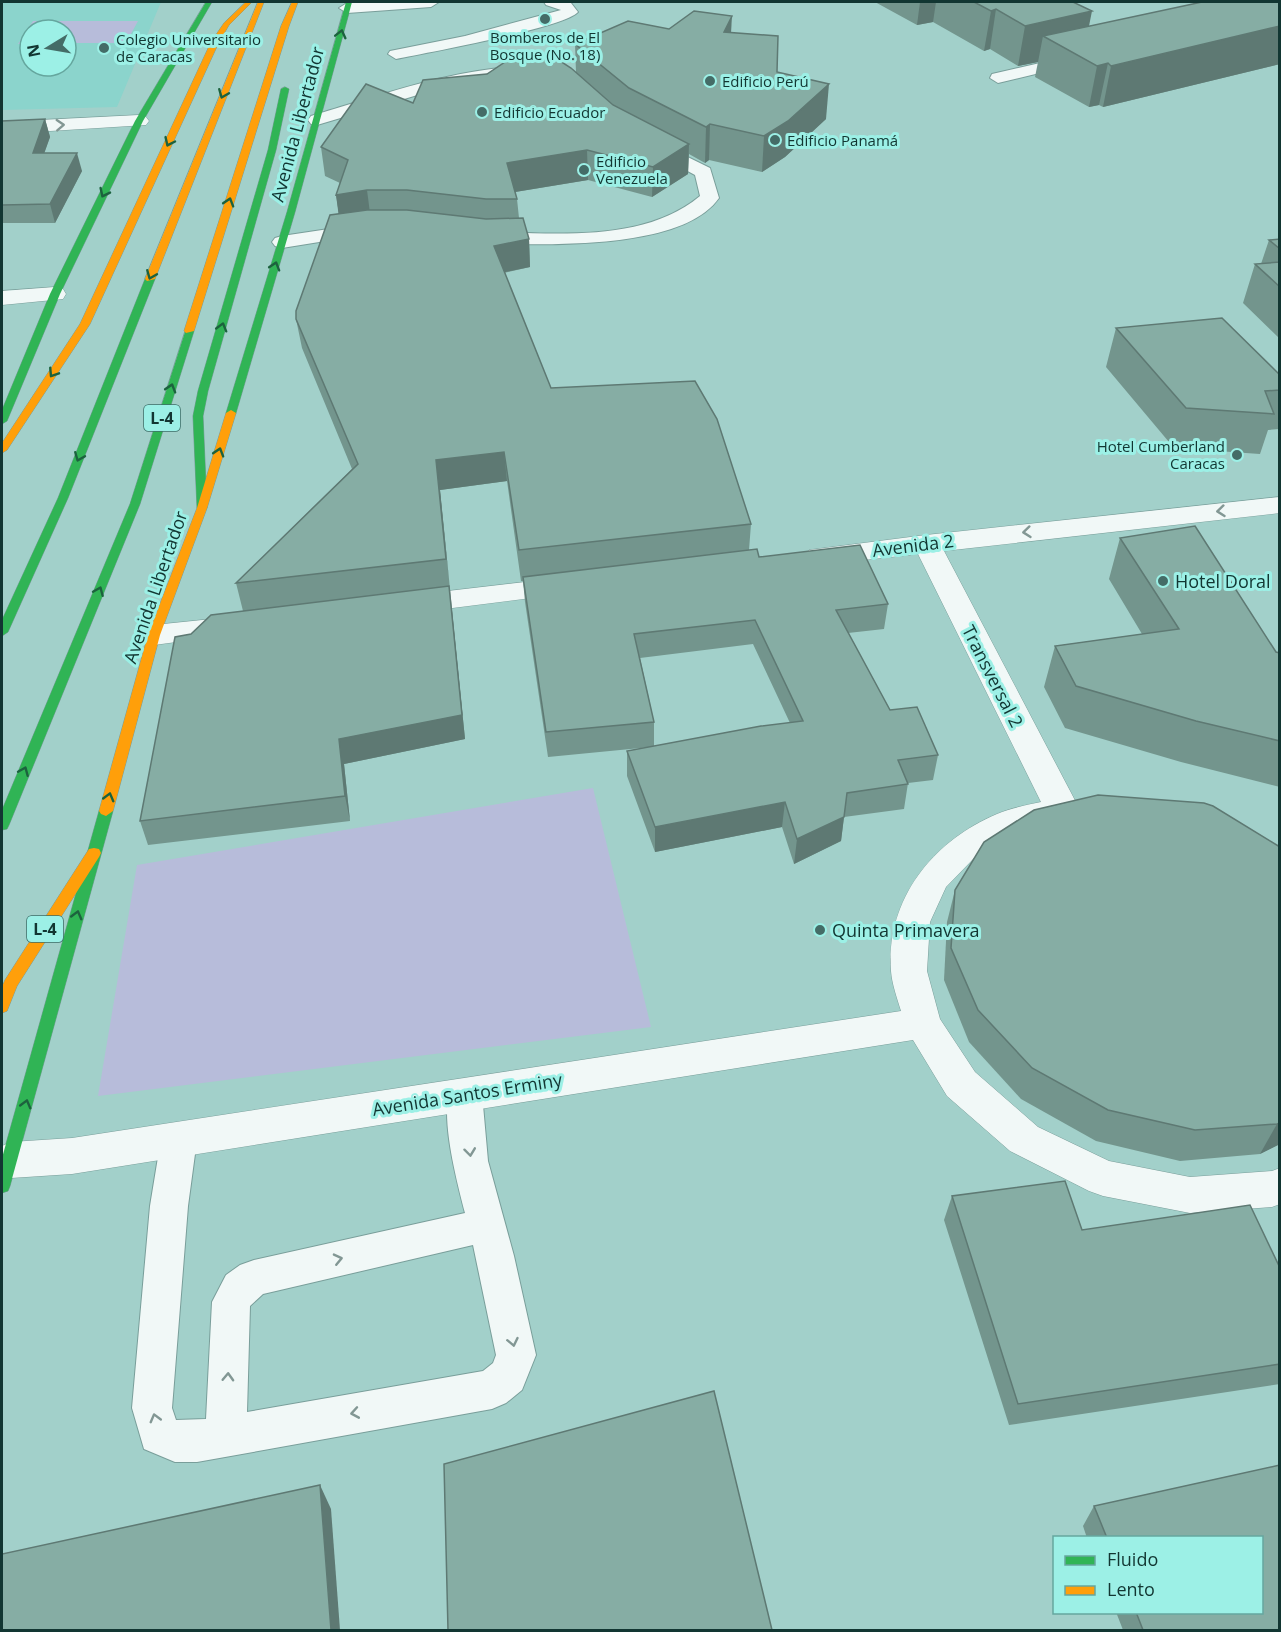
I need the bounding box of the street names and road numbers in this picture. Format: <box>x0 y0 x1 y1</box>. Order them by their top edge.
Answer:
street label: Avenida Libertador <box>265 43 329 204</box>
road number: L-4 <box>144 405 180 431</box>
street label: Avenida Libertador <box>118 507 193 666</box>
street label: Avenida 2 <box>871 528 955 562</box>
street label: Transversal 2 <box>957 621 1029 731</box>
road number: L-4 <box>27 916 63 942</box>
street label: Avenida Santos Erminy <box>370 1067 565 1121</box>

